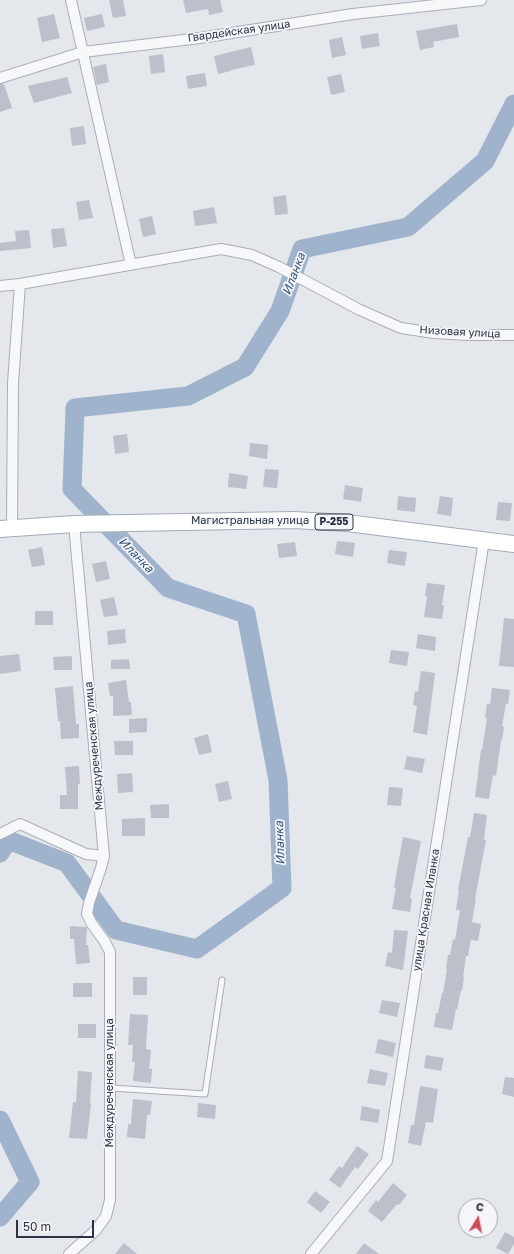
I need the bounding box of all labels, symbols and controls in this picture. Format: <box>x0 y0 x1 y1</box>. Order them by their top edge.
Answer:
street label: Гвардейская улица <box>187 17 291 45</box>
water label: Иланка <box>279 251 309 297</box>
street label: Низовая улица <box>419 323 501 341</box>
street label: Магистральная улица <box>191 514 309 528</box>
road number: Р-255 <box>315 514 353 530</box>
water label: Иланка <box>116 534 156 576</box>
street label: Междуреченская улица <box>82 681 106 811</box>
water label: Иланка <box>272 821 288 865</box>
street label: улица Красная Иланка <box>410 848 442 972</box>
street label: Междуреченская улица <box>103 1018 117 1148</box>
north arrow <box>458 1198 498 1238</box>
text: С <box>475 1200 485 1214</box>
scale bar <box>18 1212 96 1238</box>
text: 50 m <box>23 1219 51 1234</box>

